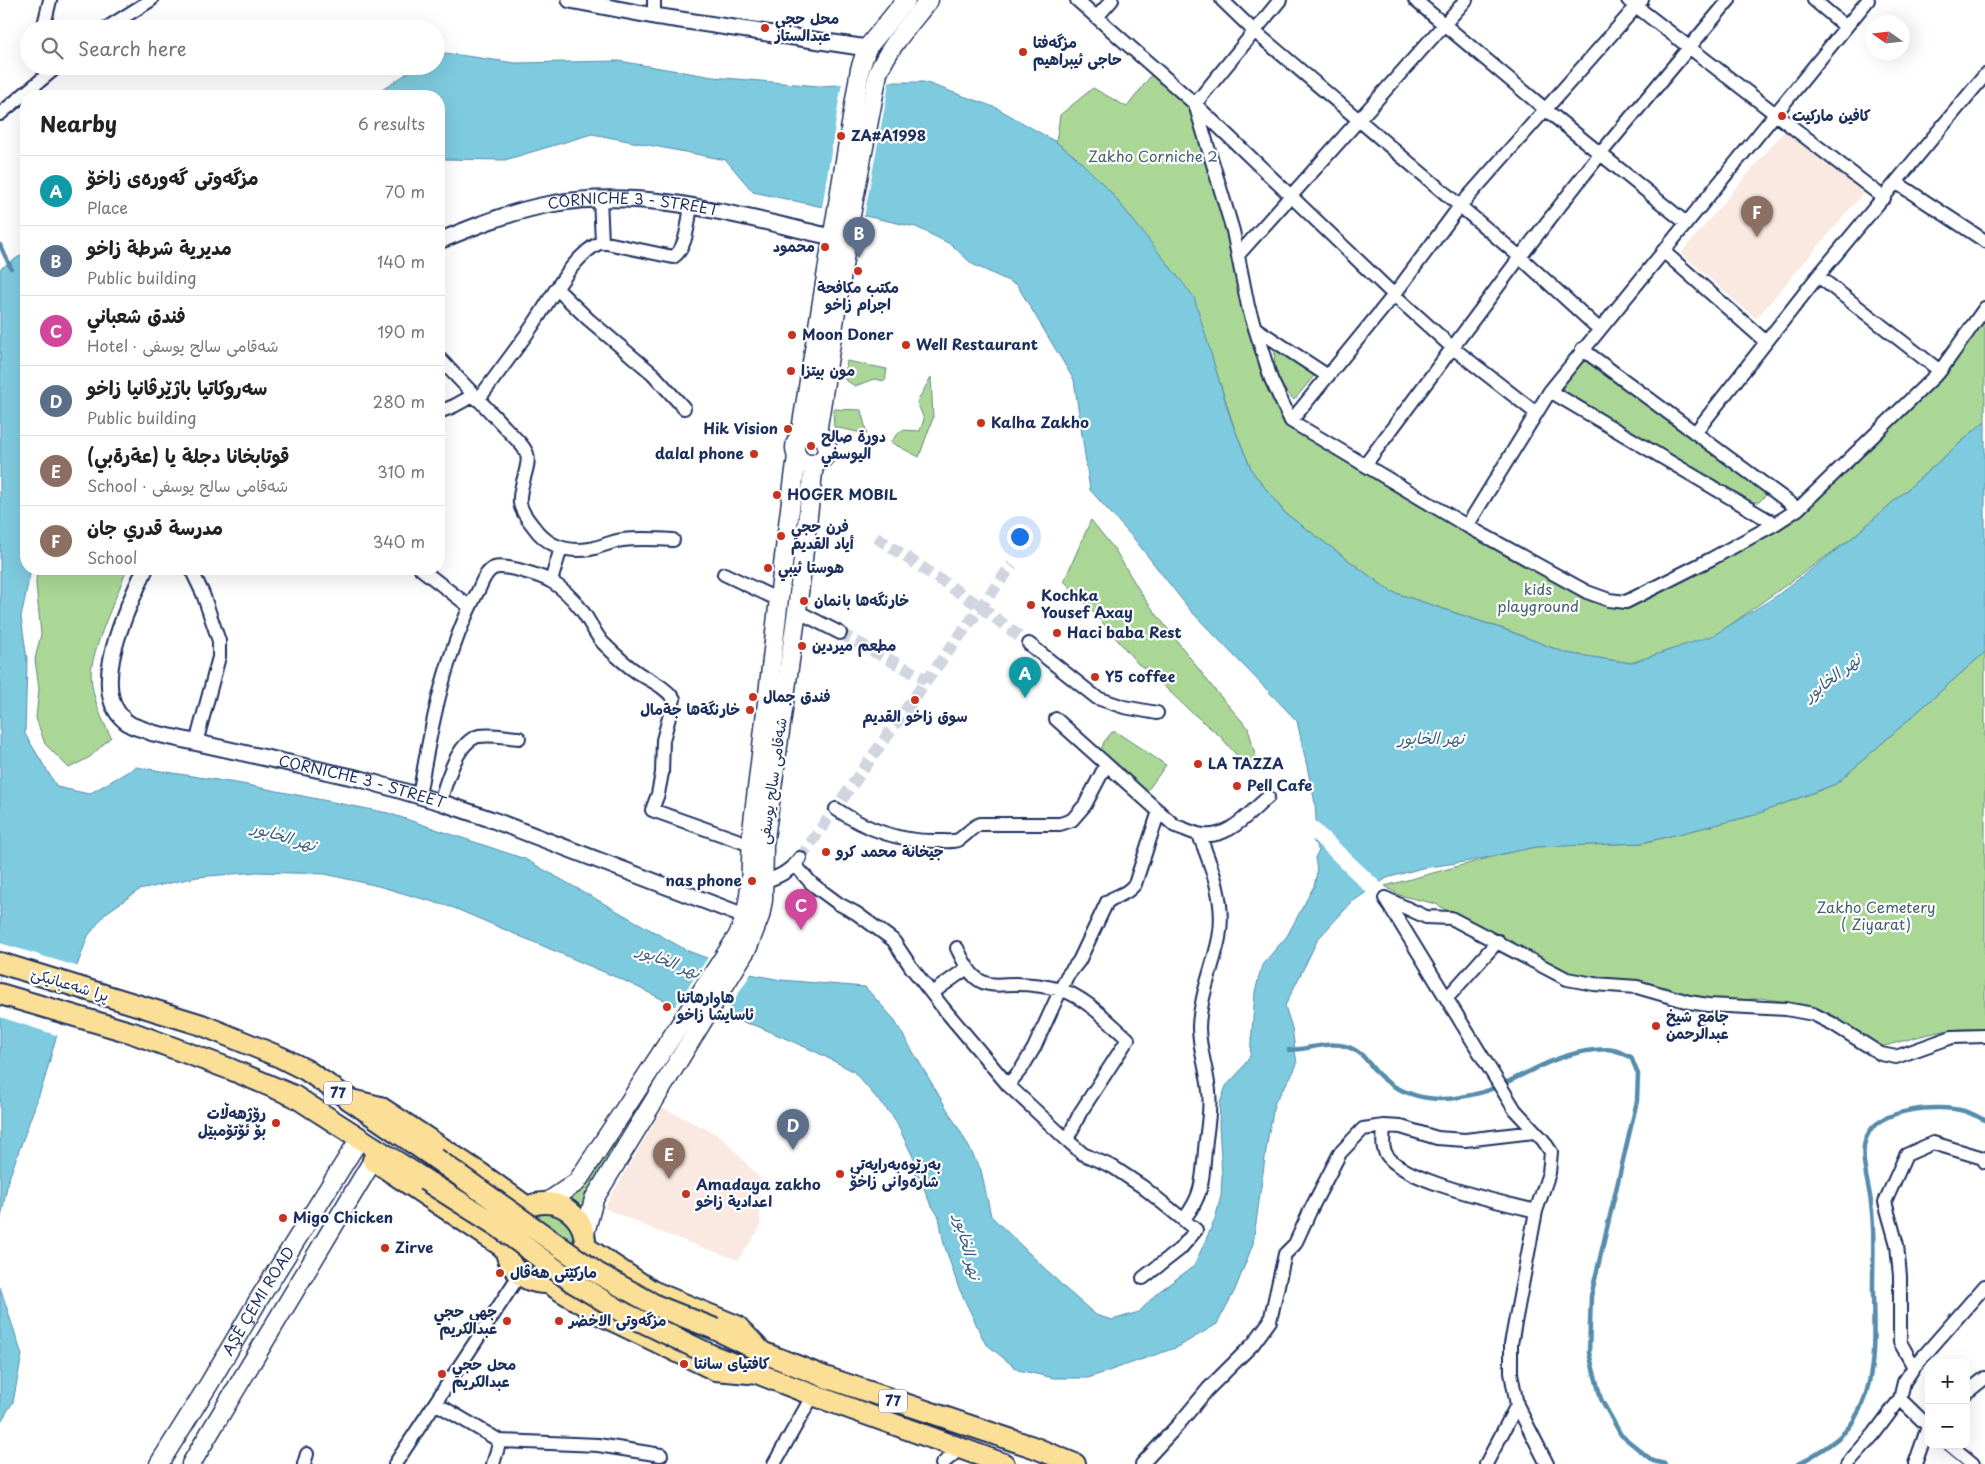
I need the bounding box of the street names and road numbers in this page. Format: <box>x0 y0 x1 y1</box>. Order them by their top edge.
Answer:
street label: CORNICHE 3 - STREET <box>546 186 722 221</box>
street label: شەقامی سالح یوسفی <box>751 716 792 846</box>
street label: CORNICHE 3 - STREET <box>277 748 450 813</box>
street label: پرا شەعبانیکێ <box>29 961 112 1006</box>
road number: 77 <box>324 1082 352 1104</box>
street label: AŞÊ ÇEMI ROAD <box>215 1241 299 1359</box>
road number: 77 <box>879 1390 907 1412</box>

